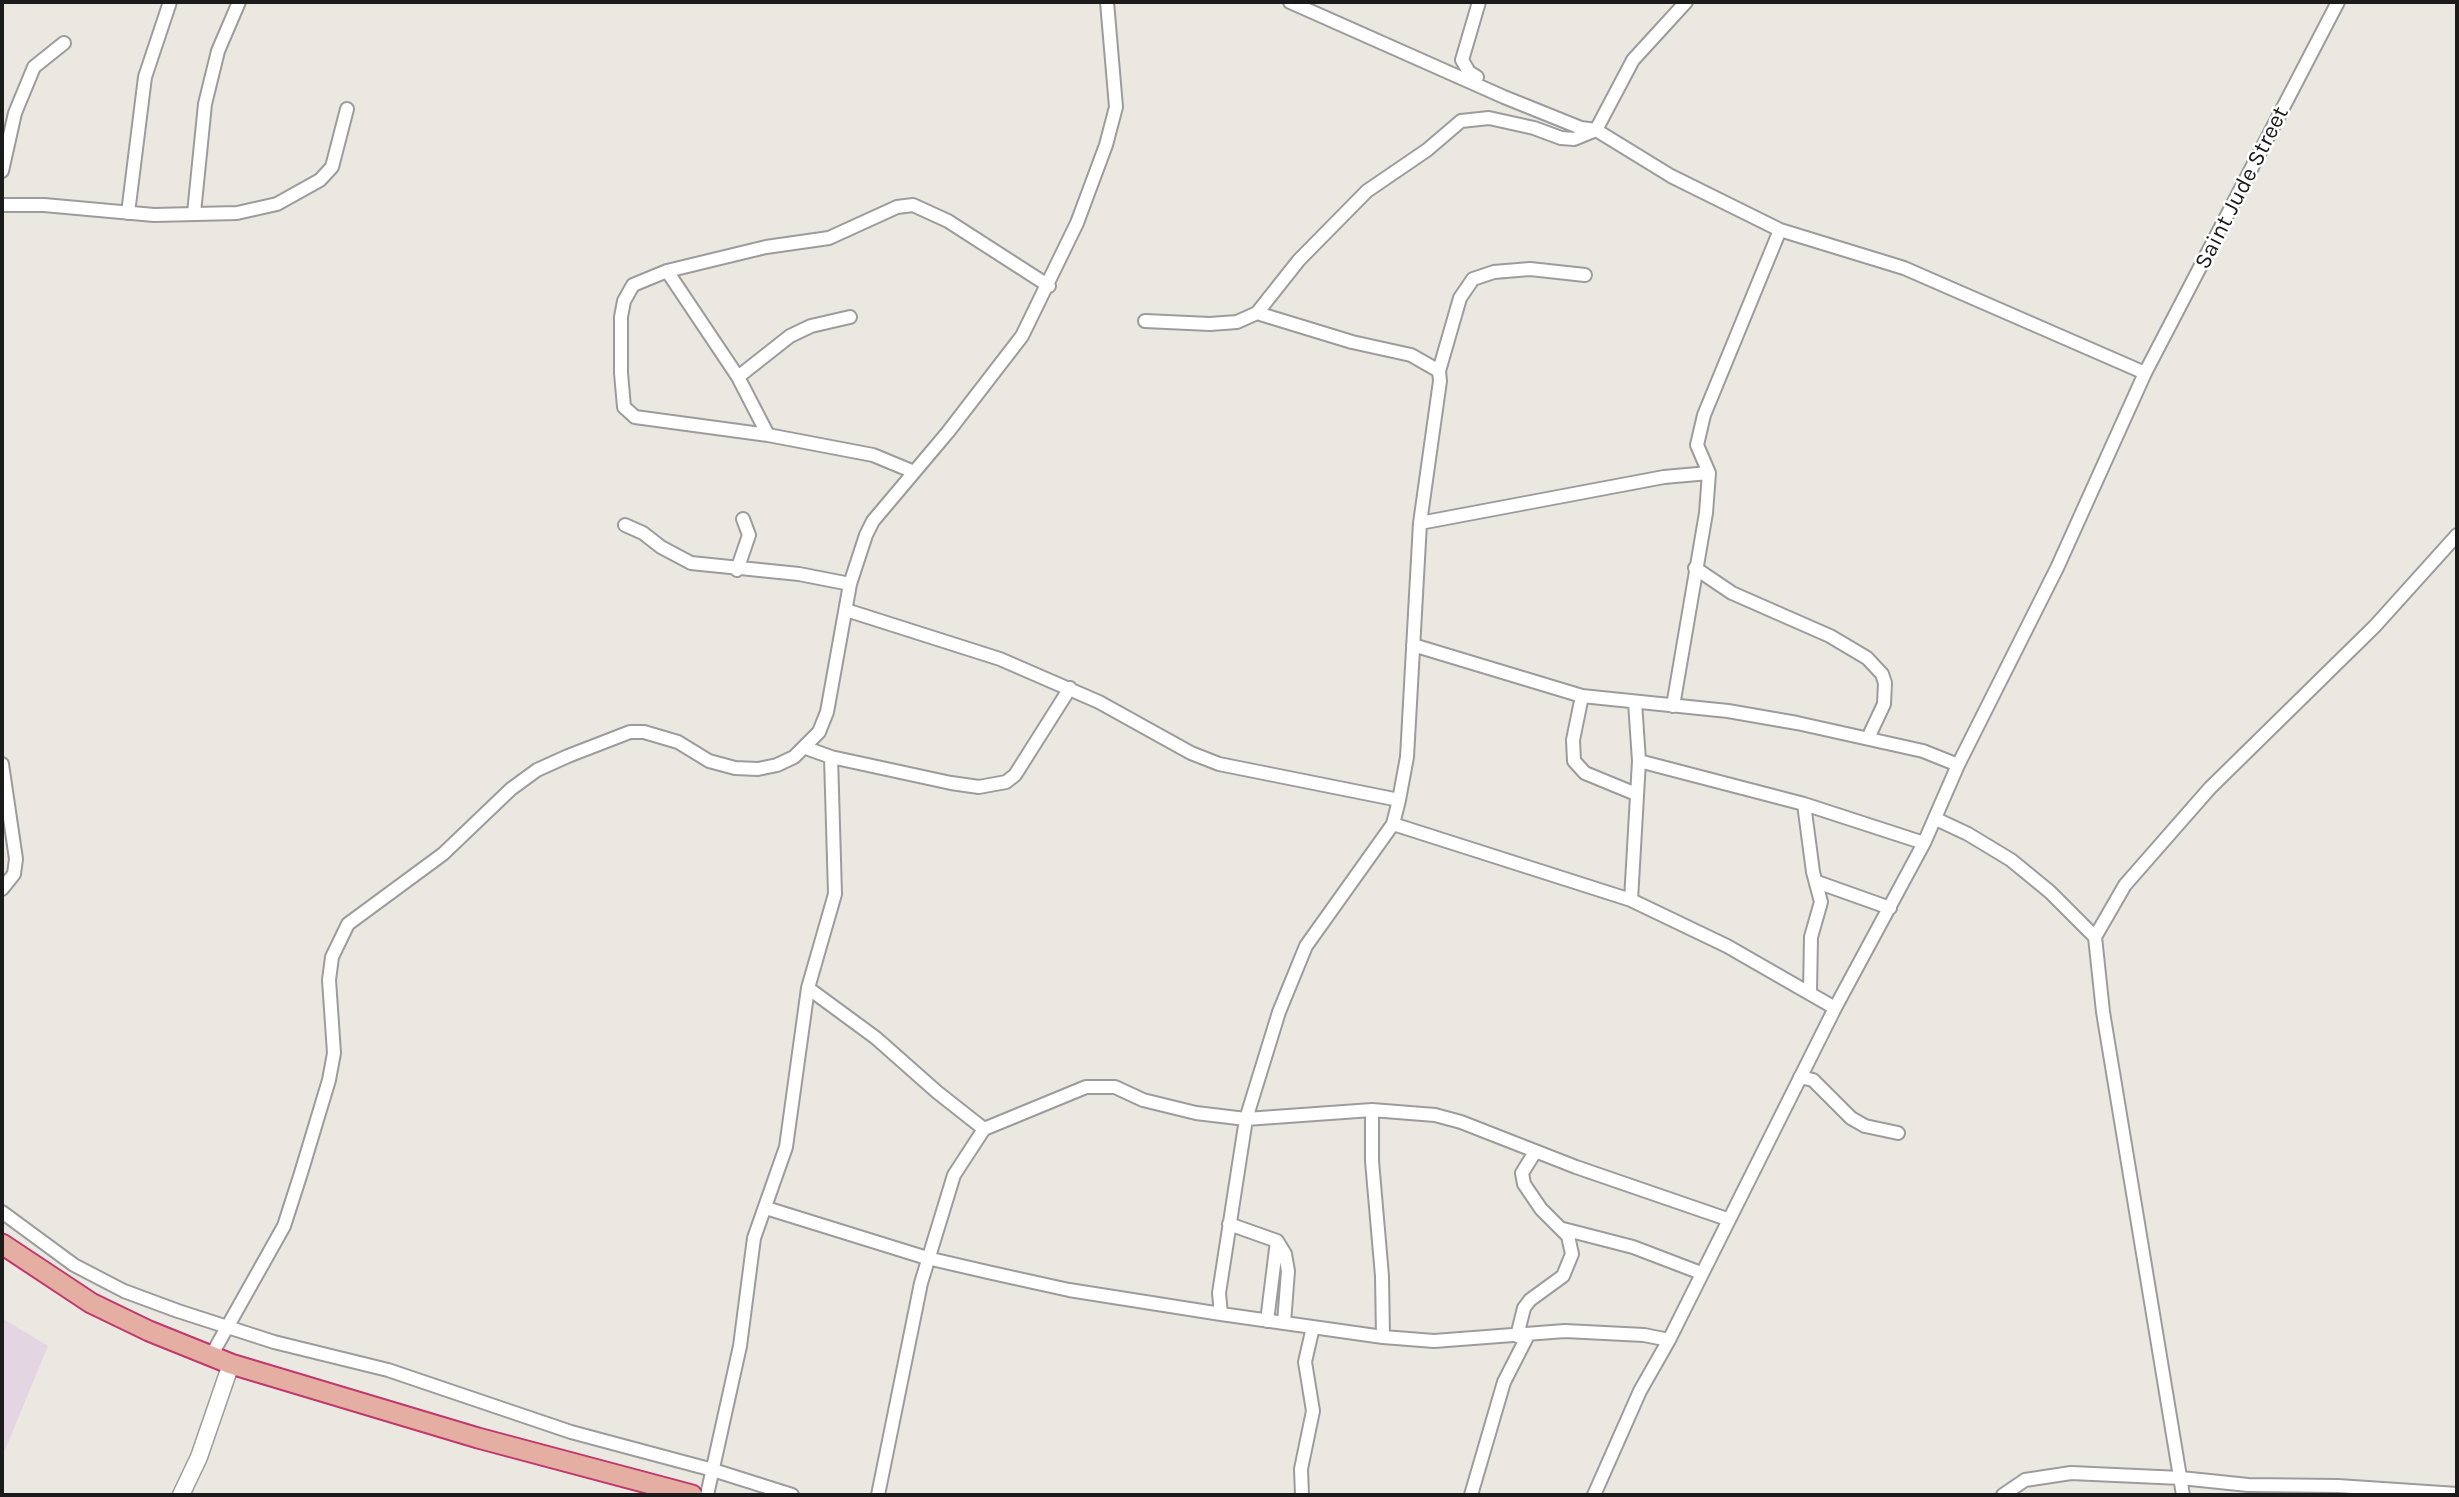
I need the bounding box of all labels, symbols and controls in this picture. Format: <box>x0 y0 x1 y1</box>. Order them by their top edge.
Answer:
street label: Saint Jude Street <box>2189 102 2295 274</box>

